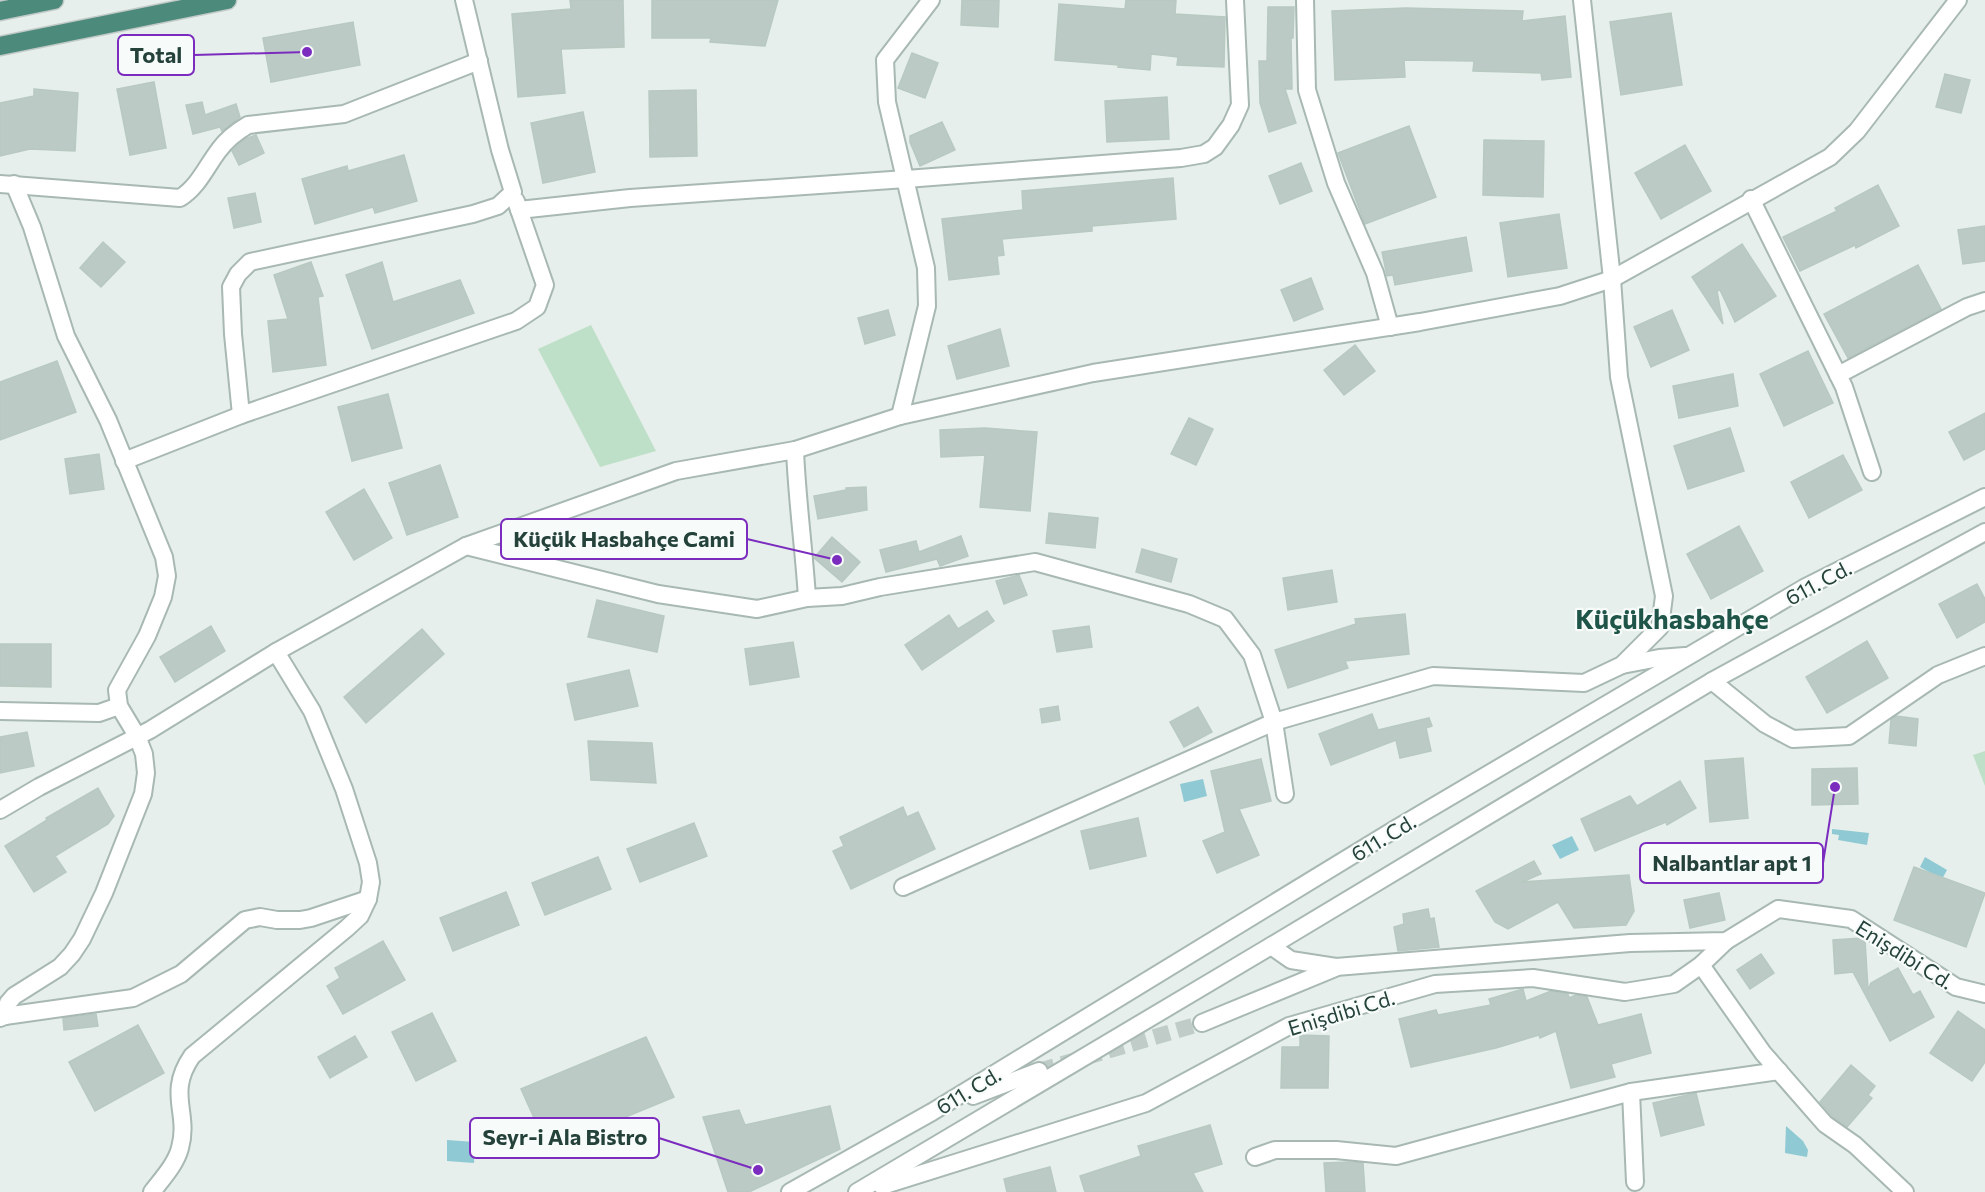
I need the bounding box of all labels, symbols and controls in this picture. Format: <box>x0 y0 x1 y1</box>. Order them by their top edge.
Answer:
callout: Total <box>118 35 194 75</box>
text: Total <box>130 41 182 68</box>
callout: Küçük Hasbahçe Cami <box>501 519 747 559</box>
text: Küçük Hasbahçe Cami <box>513 525 735 552</box>
street label: 611. Cd. <box>1781 554 1855 610</box>
district label: Küçükhasbahçe <box>1575 602 1769 635</box>
street label: 611. Cd. <box>1346 808 1420 866</box>
callout: Nalbantlar apt 1 <box>1640 843 1823 883</box>
text: Nalbantlar apt 1 <box>1652 849 1812 876</box>
street label: Enişdibi Cd. <box>1852 914 1958 994</box>
street label: Enişdibi Cd. <box>1285 984 1397 1040</box>
street label: 611. Cd. <box>931 1061 1005 1119</box>
callout: Seyr-i Ala Bistro <box>470 1118 659 1158</box>
text: Seyr-i Ala Bistro <box>483 1123 647 1150</box>

